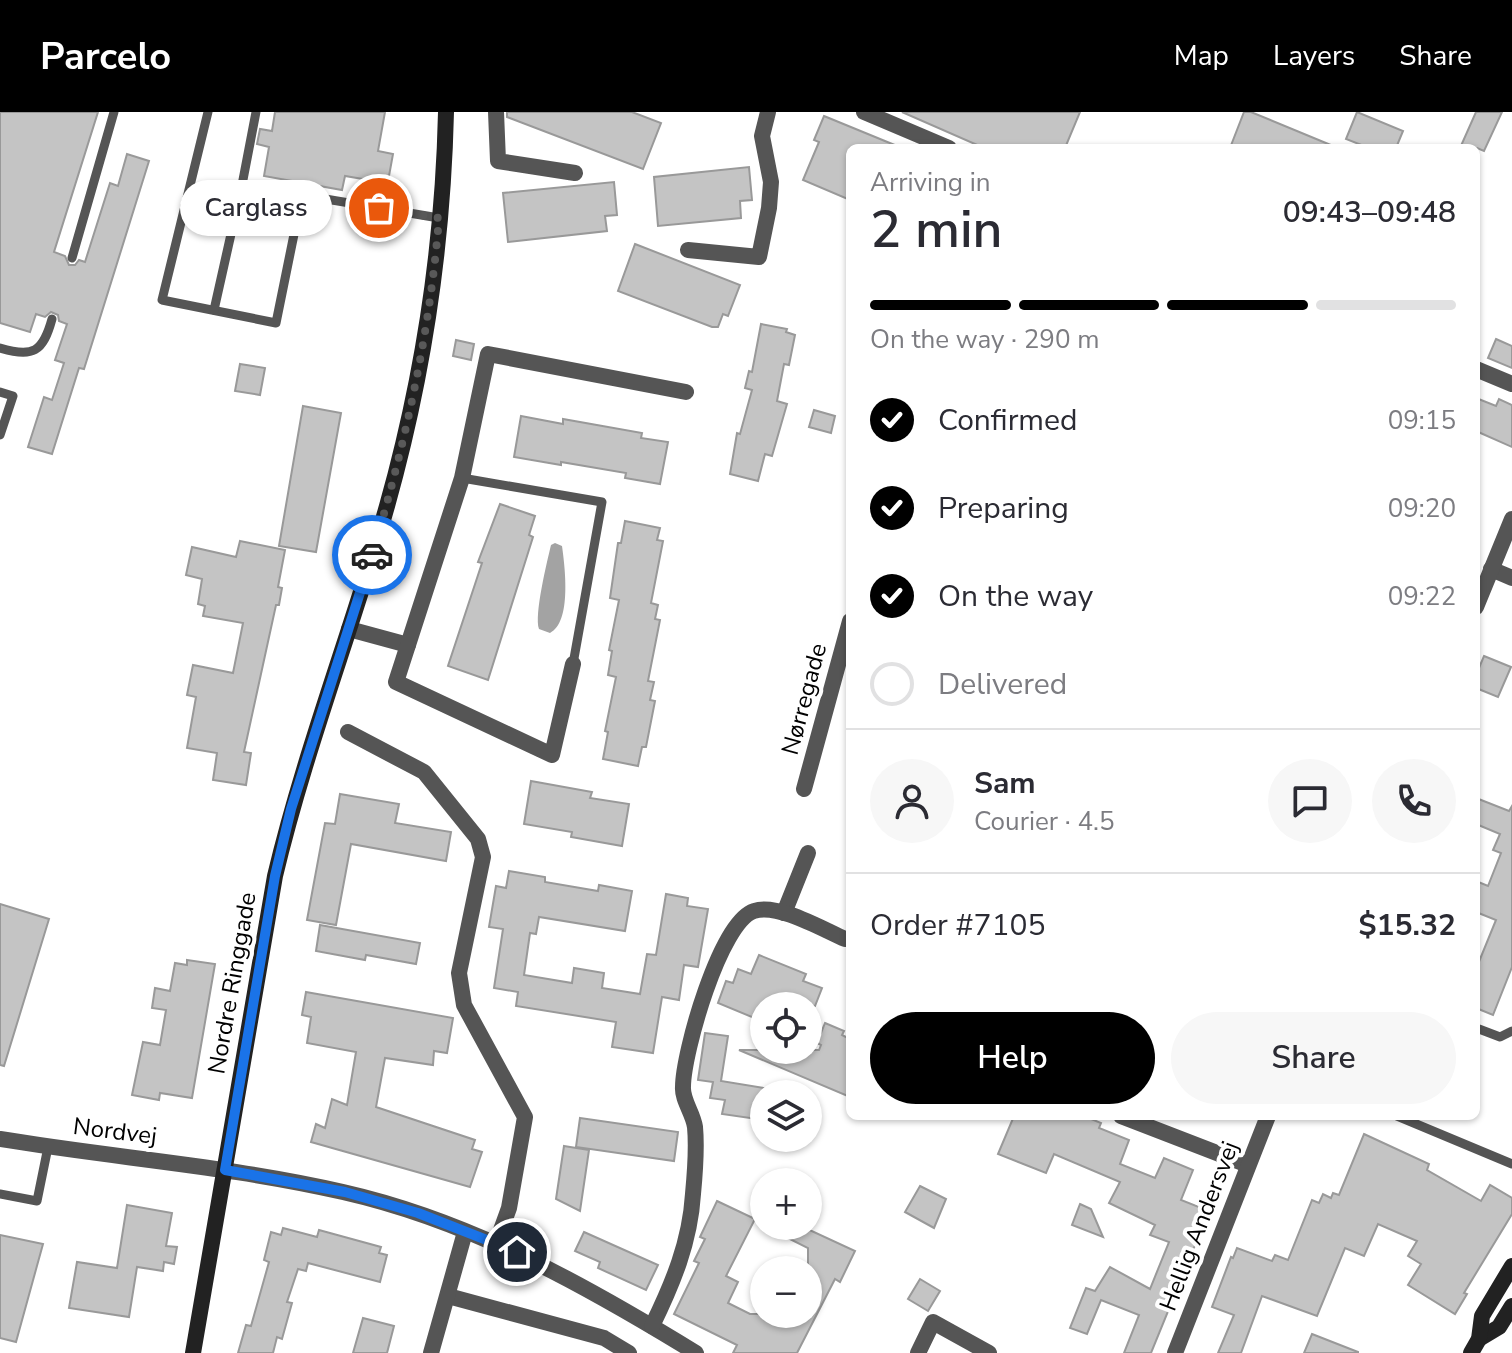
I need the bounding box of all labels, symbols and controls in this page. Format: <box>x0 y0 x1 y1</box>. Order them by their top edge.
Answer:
text: Parcelo <box>40 31 171 82</box>
text: Map <box>1174 37 1229 75</box>
text: Layers <box>1273 37 1355 75</box>
text: Share <box>1399 37 1472 75</box>
text: Arriving in <box>870 165 991 200</box>
pin <box>345 174 413 242</box>
callout: Carglass <box>179 180 331 236</box>
icon: bag <box>357 186 401 230</box>
text: Carglass <box>204 190 308 225</box>
text: 09:43–09:48 <box>1283 192 1456 233</box>
text: 2 min <box>870 194 1003 265</box>
text: On the way · 290 m <box>870 322 1099 357</box>
icon: check <box>870 398 914 442</box>
text: Confirmed <box>938 400 1078 441</box>
text: 09:15 <box>1388 403 1456 438</box>
icon: check <box>870 486 914 530</box>
text: Preparing <box>938 488 1069 529</box>
text: 09:20 <box>1388 491 1456 526</box>
courier <box>332 515 412 595</box>
icon: car <box>350 533 394 577</box>
icon: check <box>870 574 914 618</box>
text: On the way <box>938 576 1093 617</box>
text: 09:22 <box>1388 579 1456 614</box>
street label: Nørregade <box>774 640 834 758</box>
text: Delivered <box>938 664 1067 705</box>
button: person <box>870 759 954 843</box>
button: chat <box>1268 759 1352 843</box>
button: phone <box>1372 759 1456 843</box>
text: Sam <box>974 763 1036 804</box>
text: Courier · 4.5 <box>974 804 1115 839</box>
street label: Nordre Ringgade <box>200 890 264 1076</box>
text: Order #7105 <box>870 905 1045 946</box>
text: $15.32 <box>1359 905 1456 946</box>
map controls <box>750 992 822 1328</box>
button: locate <box>750 992 822 1064</box>
button: Help <box>870 1012 1155 1104</box>
button: Share <box>1171 1012 1456 1104</box>
button: layers <box>750 1080 822 1152</box>
street label: Nordvej <box>71 1110 159 1152</box>
street label: Hellig Andersvej <box>1152 1137 1246 1315</box>
button: + <box>750 1168 822 1240</box>
pin <box>483 1218 551 1286</box>
icon: home <box>495 1230 539 1274</box>
button: − <box>750 1256 822 1328</box>

